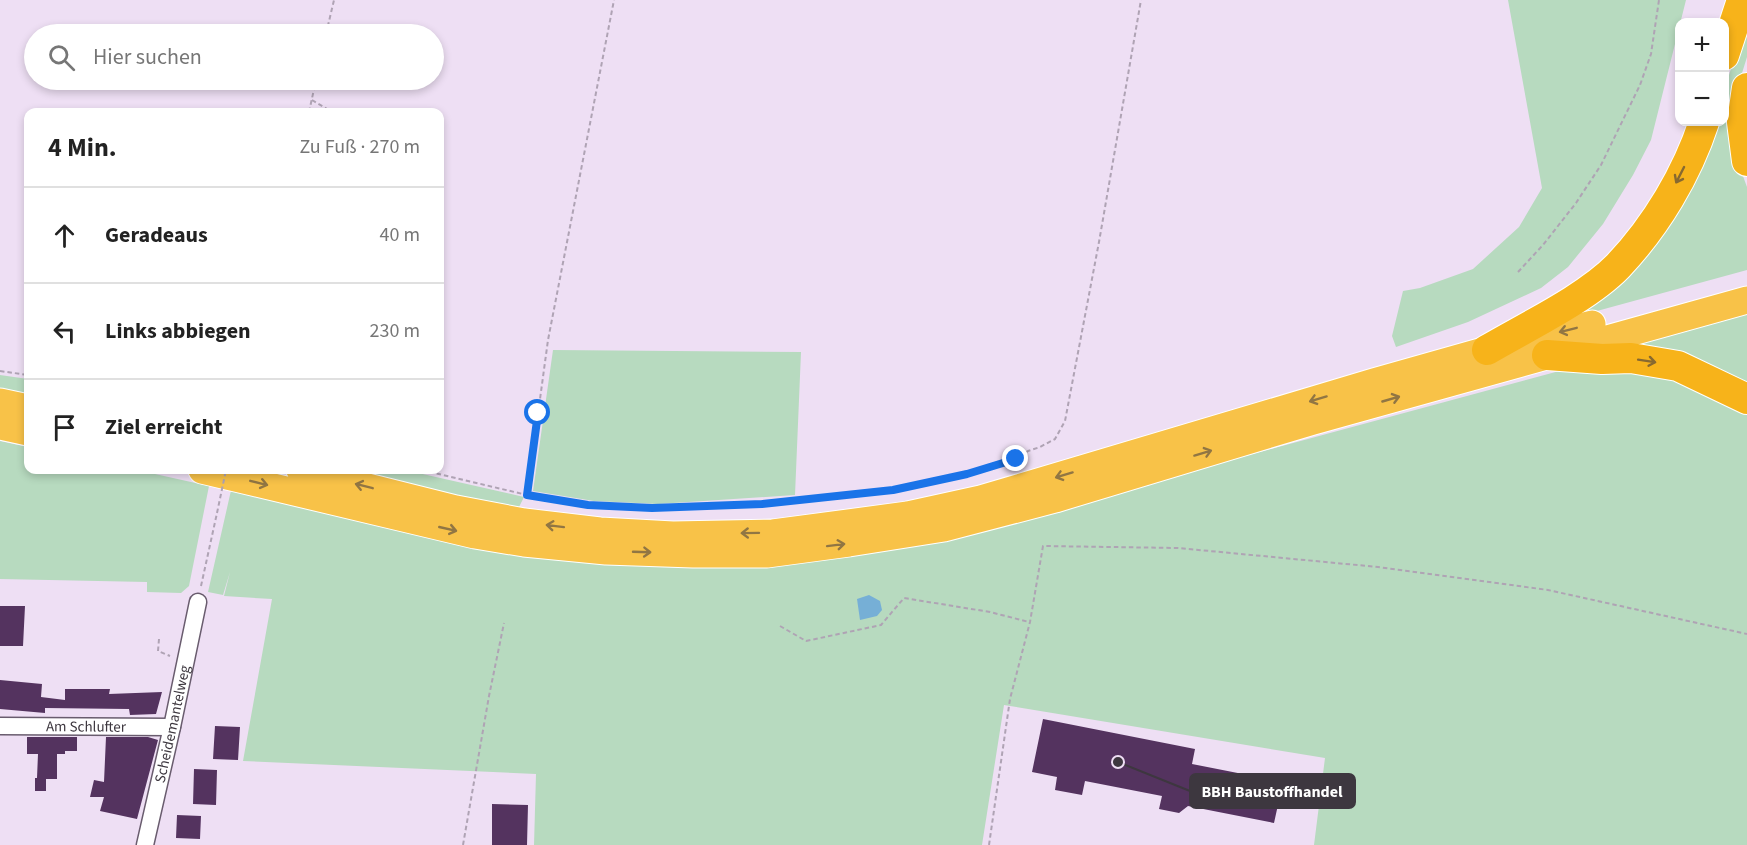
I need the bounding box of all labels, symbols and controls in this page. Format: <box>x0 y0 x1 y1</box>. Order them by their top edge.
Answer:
map controls <box>1675 18 1729 126</box>
button: + <box>1675 18 1729 72</box>
search box <box>24 24 444 90</box>
icon: search <box>45 41 78 74</box>
text: Hier suchen <box>93 41 202 73</box>
button: − <box>1675 72 1729 126</box>
text: 4 Min. <box>48 129 117 166</box>
text: Zu Fuß · 270 m <box>299 133 420 161</box>
one-way arrow <box>1674 166 1686 184</box>
icon: ahead <box>48 219 81 252</box>
text: Geradeaus <box>105 219 208 251</box>
text: 40 m <box>380 221 420 249</box>
icon: left <box>48 315 81 348</box>
text: Links abbiegen <box>105 315 251 347</box>
text: 230 m <box>370 317 420 345</box>
one-way arrow <box>1559 324 1578 336</box>
one-way arrow <box>1636 355 1656 366</box>
one-way arrow <box>1381 393 1400 404</box>
one-way arrow <box>1309 394 1328 405</box>
route start <box>524 399 550 425</box>
icon: arrive <box>48 411 81 444</box>
text: Ziel erreicht <box>105 411 223 443</box>
route end <box>1002 445 1028 471</box>
one-way arrow <box>1193 447 1212 458</box>
one-way arrow <box>1055 470 1074 481</box>
one-way arrow <box>249 478 268 490</box>
one-way arrow <box>355 480 374 491</box>
one-way arrow <box>546 520 565 531</box>
one-way arrow <box>439 523 458 535</box>
one-way arrow <box>740 527 760 539</box>
one-way arrow <box>826 539 846 550</box>
one-way arrow <box>631 546 651 558</box>
street label: Scheidemantelweg <box>150 663 196 785</box>
street label: Am Schlufter <box>46 716 127 738</box>
callout: BBH Baustoffhandel <box>1190 774 1355 808</box>
text: BBH Baustoffhandel <box>1201 781 1343 803</box>

